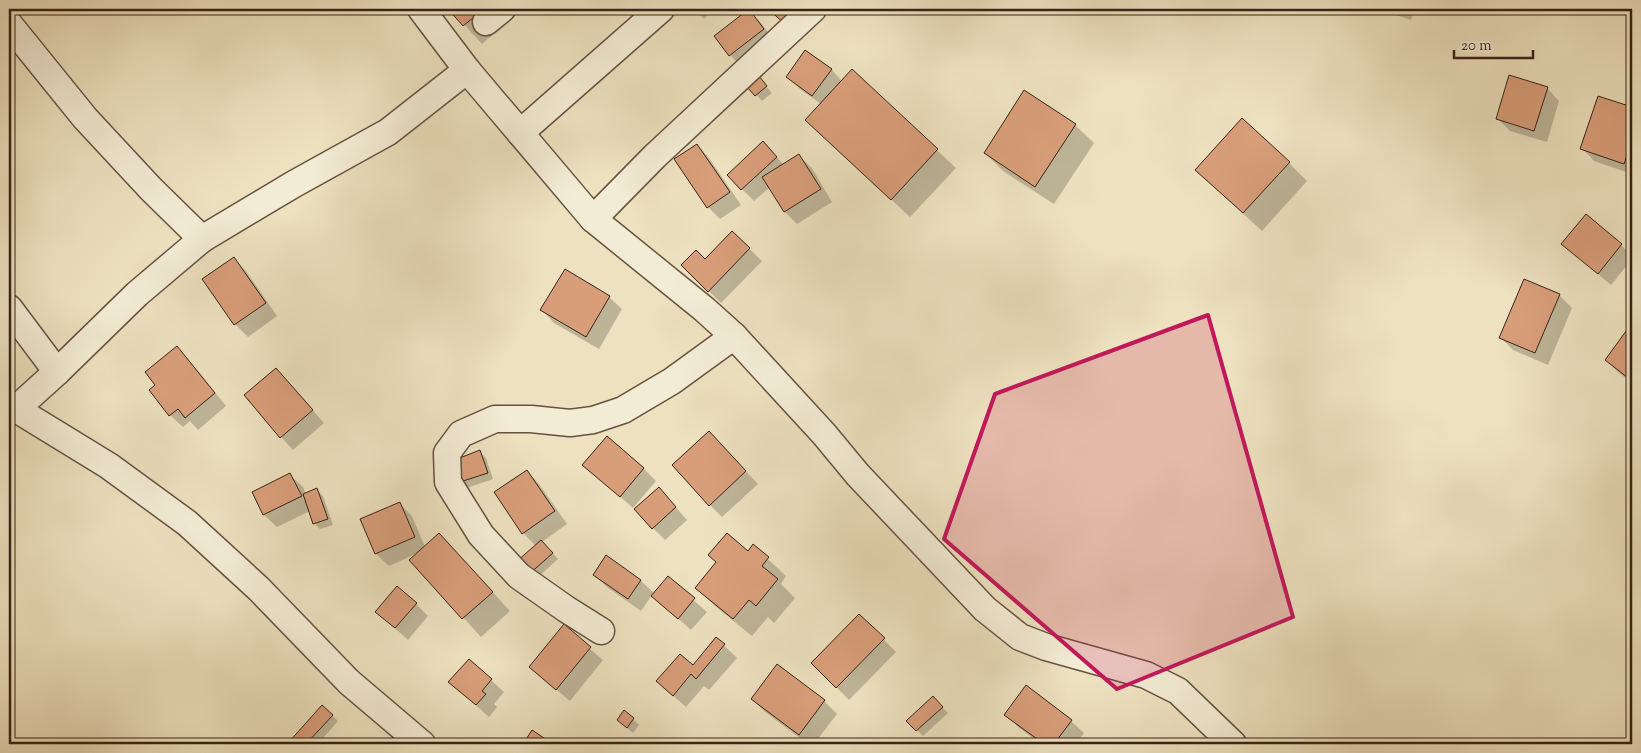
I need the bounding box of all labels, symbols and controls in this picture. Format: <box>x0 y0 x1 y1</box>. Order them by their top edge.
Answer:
scale bar <box>1454 28 1532 60</box>
text: 20 m <box>1461 36 1492 57</box>

